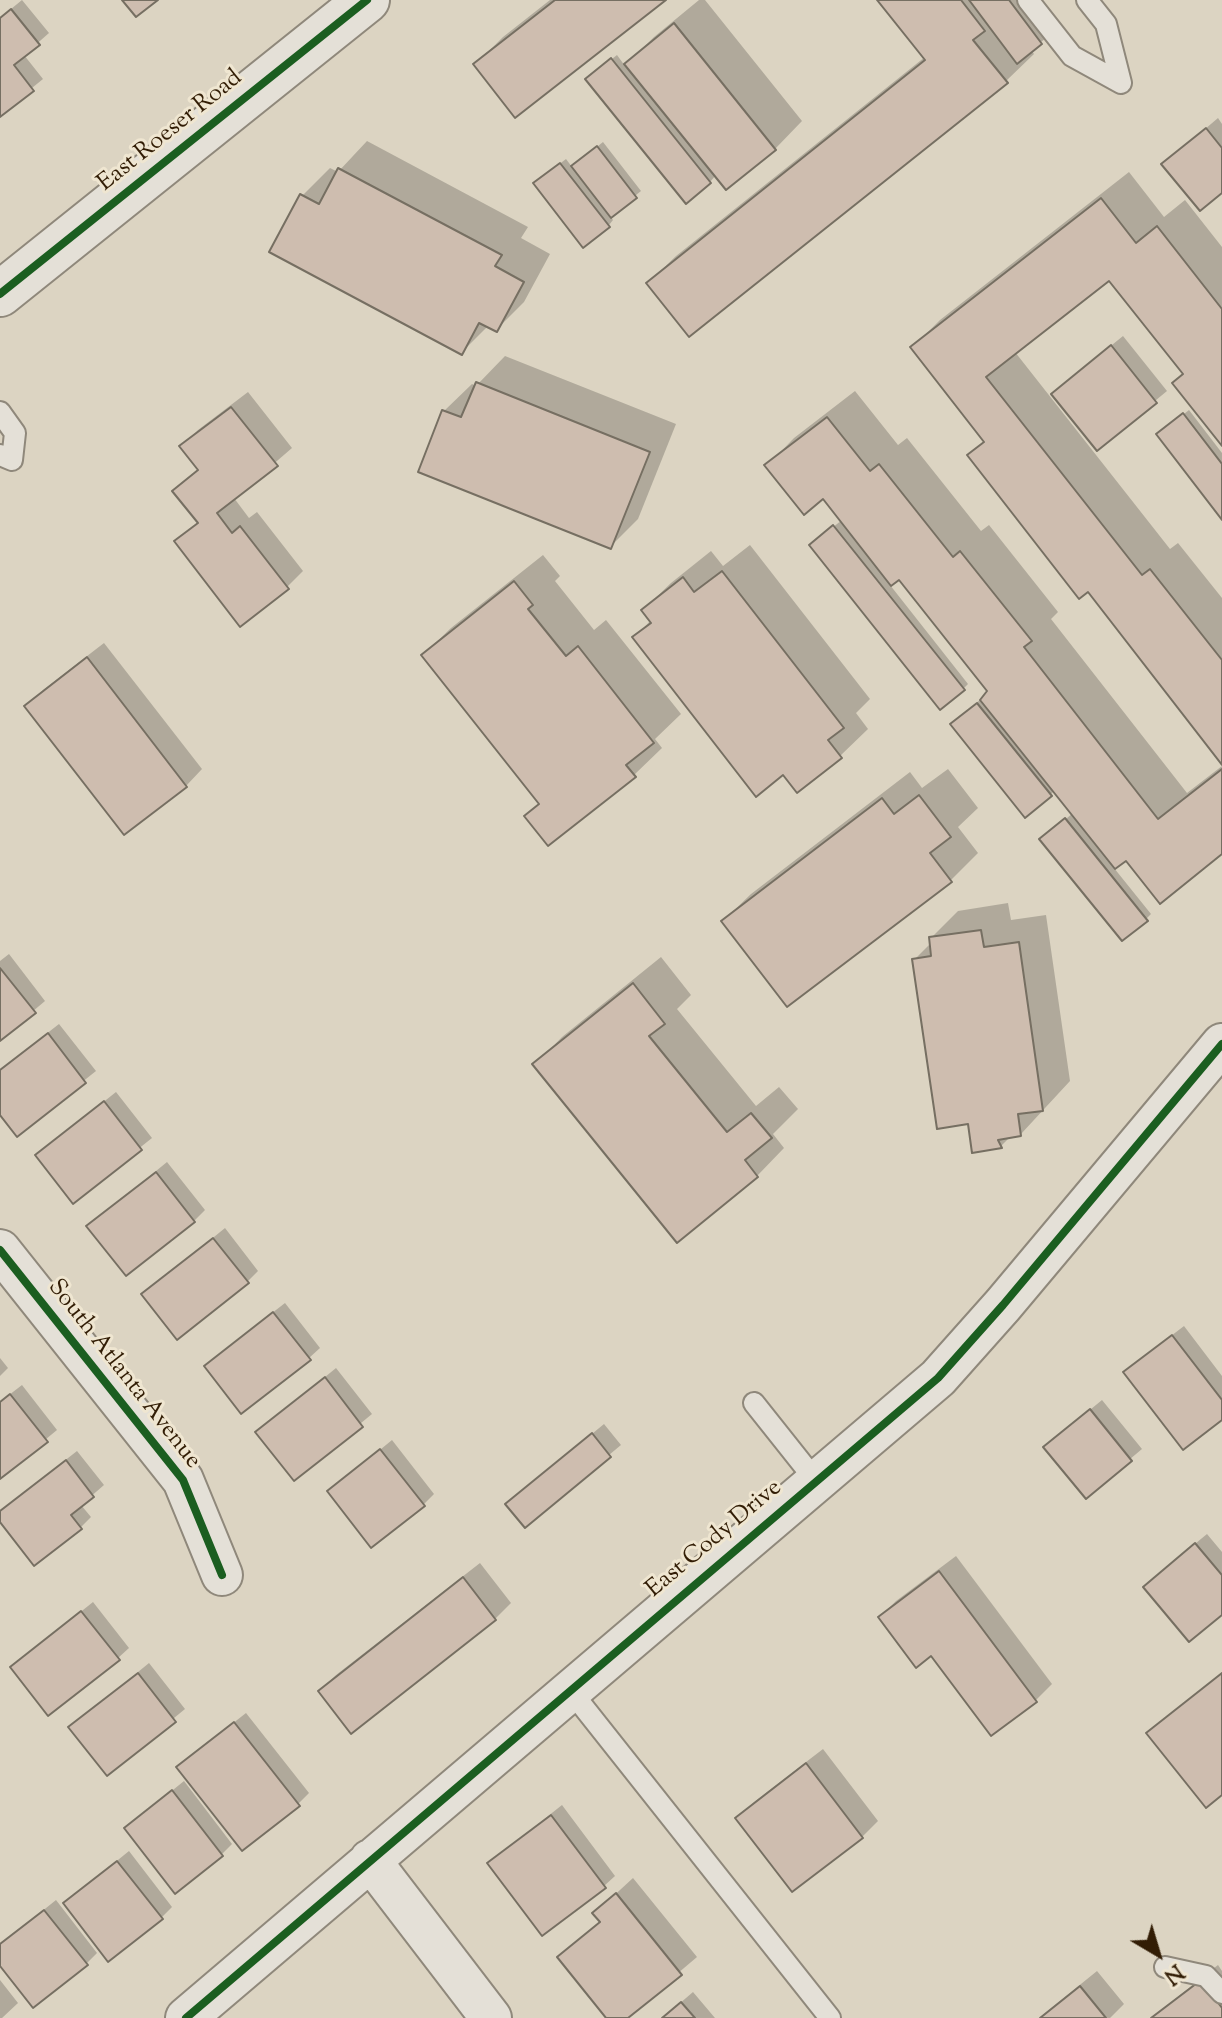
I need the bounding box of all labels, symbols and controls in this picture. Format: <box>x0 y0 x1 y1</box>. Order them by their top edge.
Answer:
street label: East Roeser Road <box>93 65 249 199</box>
street label: South Atlanta Avenue <box>40 1275 206 1475</box>
street label: East Cody Drive <box>641 1475 789 1605</box>
north arrow <box>1118 1914 1198 1994</box>
text: N <box>1156 1955 1190 1991</box>

